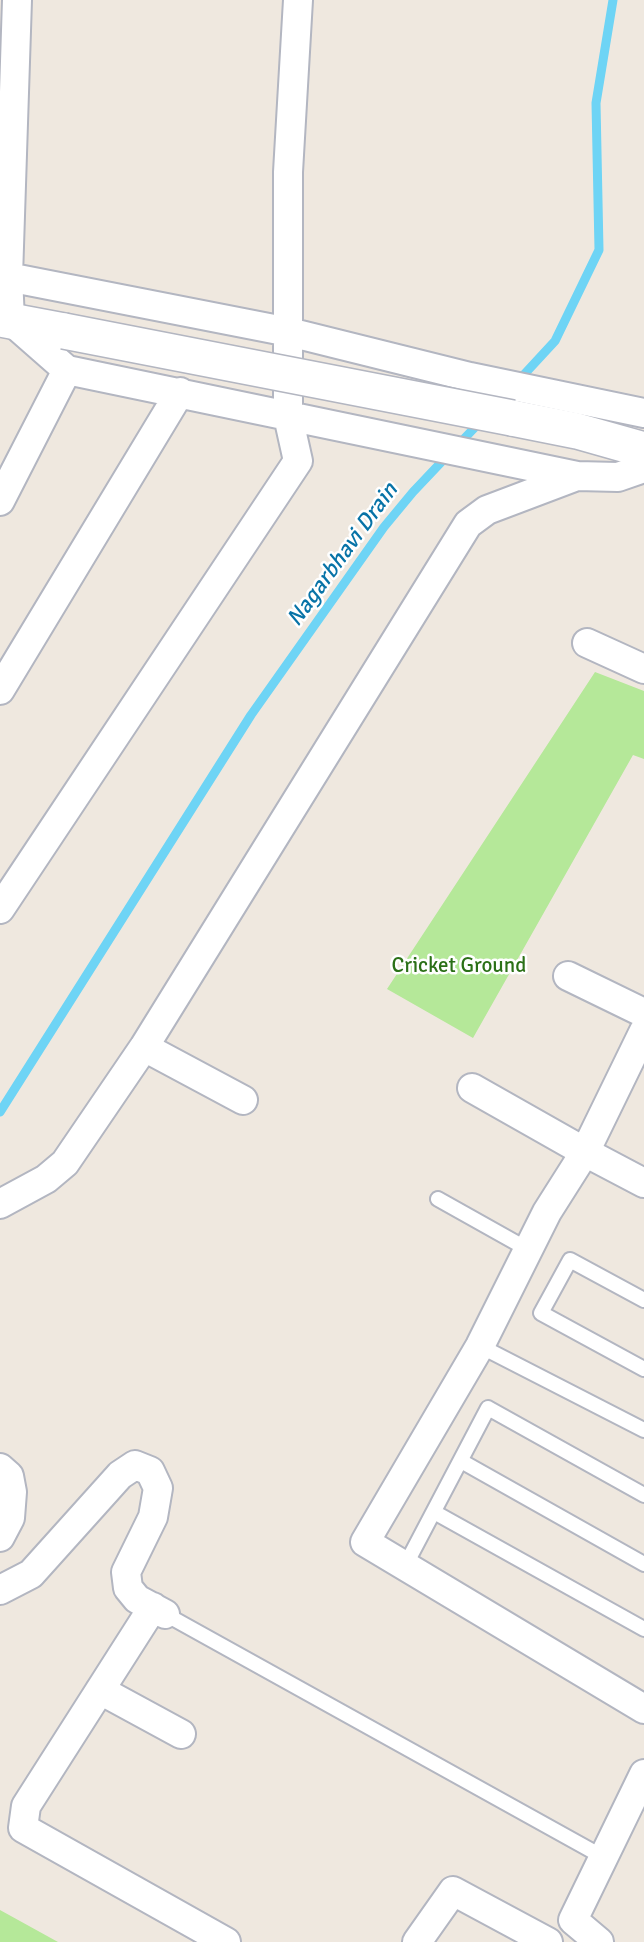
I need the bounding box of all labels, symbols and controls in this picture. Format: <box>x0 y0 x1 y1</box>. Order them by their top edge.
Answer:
water label: Nagarbhavi Drain <box>282 478 404 632</box>
park label: Cricket Ground <box>392 953 526 979</box>

